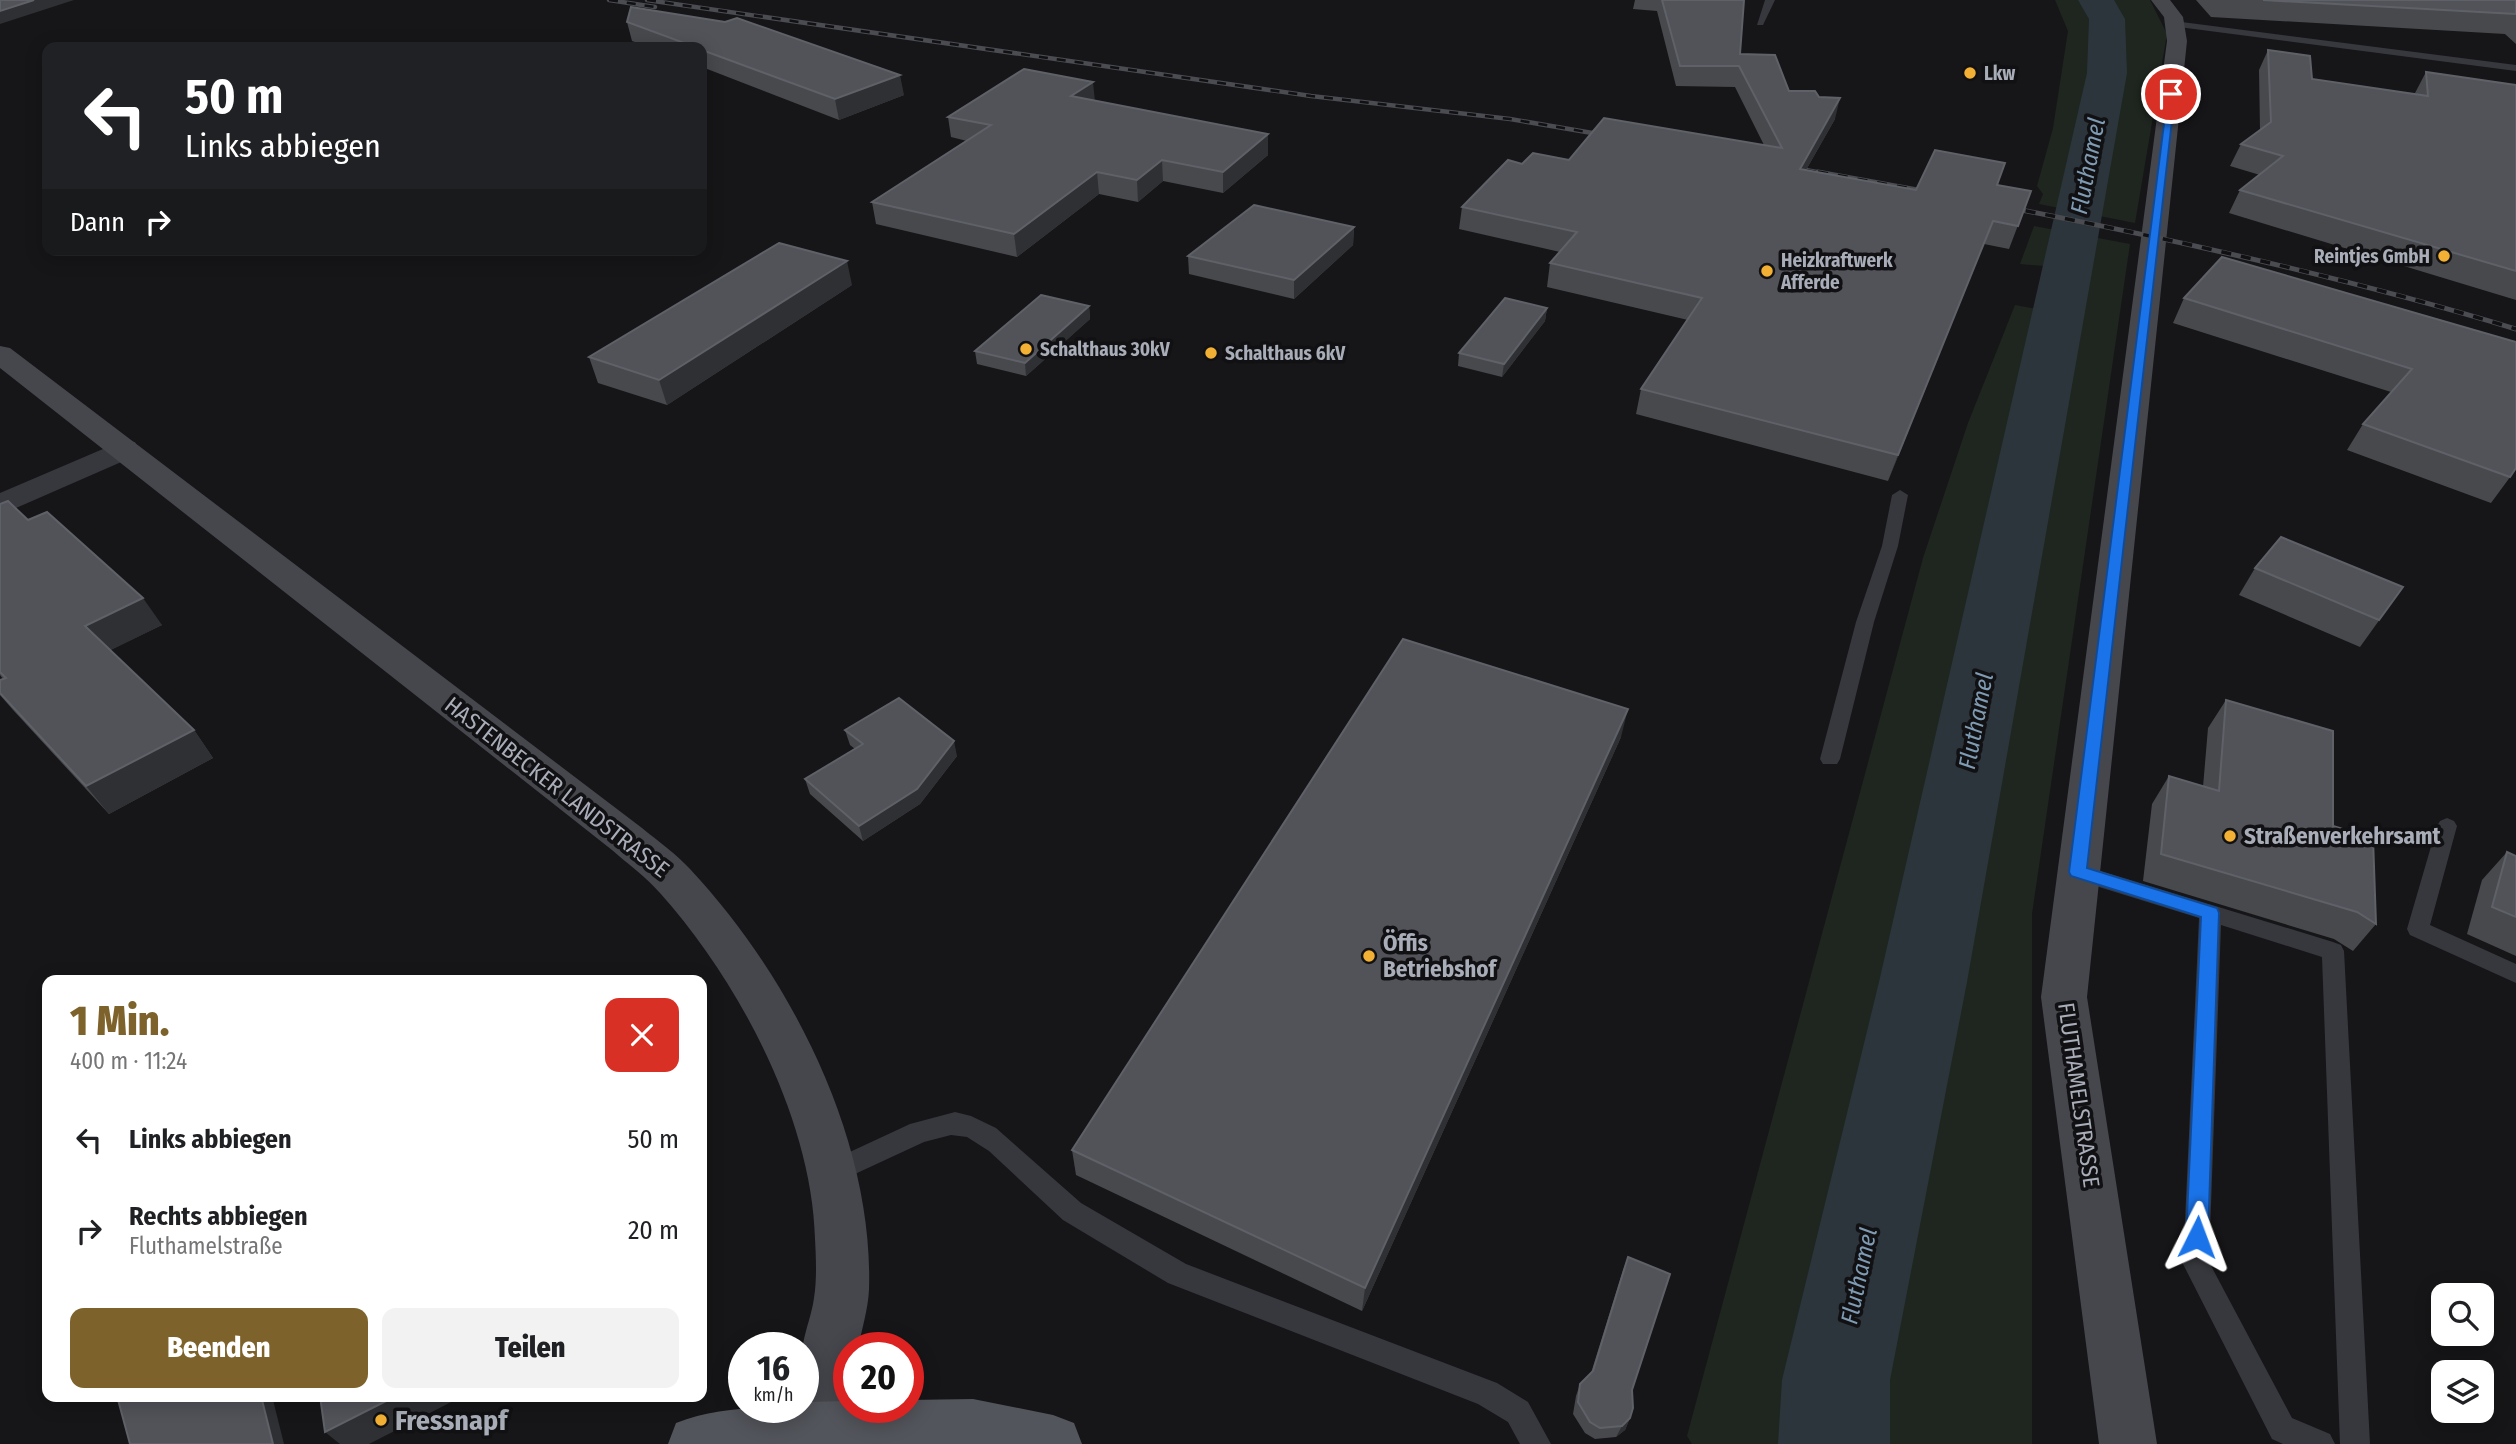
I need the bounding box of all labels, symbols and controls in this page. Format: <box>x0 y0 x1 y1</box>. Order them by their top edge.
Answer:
place label: Lkw <box>1984 62 2015 85</box>
pin <box>2141 64 2201 124</box>
marker: Lkw <box>1962 65 1978 81</box>
text: 50 m <box>185 67 283 126</box>
icon: left <box>70 70 161 161</box>
icon: arrive <box>2152 75 2190 113</box>
water label: Fluthamel <box>2065 115 2111 217</box>
text: Links abbiegen <box>185 127 381 165</box>
icon: right <box>139 203 177 241</box>
text: Dann <box>70 207 125 238</box>
place label: Reintjes GmbH <box>2314 245 2430 268</box>
marker: Reintjes GmbH <box>2436 248 2452 264</box>
place label: Heizkraftwerk Afferde <box>1780 249 1893 294</box>
marker: Heizkraftwerk Afferde <box>1759 263 1775 279</box>
place label: Schalthaus 30kV <box>1040 338 1171 361</box>
marker: Schalthaus 30kV <box>1018 341 1034 357</box>
place label: Schalthaus 6kV <box>1225 342 1346 365</box>
marker: Schalthaus 6kV <box>1203 345 1219 361</box>
water label: Fluthamel <box>1953 670 1999 772</box>
street label: HASTENBECKER LANDSTRASSE <box>439 691 675 883</box>
place label: Straßenverkehrsamt <box>2244 822 2441 850</box>
marker: Straßenverkehrsamt <box>2222 828 2238 844</box>
place label: Öffis Betriebshof <box>1383 929 1499 983</box>
marker: Öffis Betriebshof <box>1361 948 1377 964</box>
text: 1 Min. <box>70 996 170 1046</box>
button: close <box>605 998 679 1072</box>
street label: FLUTHAMELSTRASSE <box>2052 1001 2106 1189</box>
text: 400 m · 11:24 <box>70 1047 187 1075</box>
icon: left <box>70 1121 108 1159</box>
text: Links abbiegen <box>129 1124 292 1155</box>
text: 50 m <box>627 1124 679 1155</box>
position arrow <box>2160 1200 2234 1274</box>
text: Rechts abbiegen <box>129 1201 308 1232</box>
icon: right <box>70 1212 108 1250</box>
text: 20 m <box>628 1215 679 1246</box>
water label: Fluthamel <box>1835 1225 1883 1327</box>
text: Fluthamelstraße <box>129 1232 283 1260</box>
map controls <box>2431 1283 2494 1423</box>
button: search <box>2431 1283 2494 1346</box>
button: Beenden <box>70 1308 368 1388</box>
button: Teilen <box>382 1308 679 1388</box>
speed limit sign: 20 <box>833 1332 924 1423</box>
text: 16 <box>757 1347 790 1389</box>
button: layers <box>2431 1360 2494 1423</box>
text: km/h <box>753 1384 794 1406</box>
place label: Fressnapf <box>395 1404 510 1437</box>
marker: Fressnapf <box>373 1412 389 1428</box>

